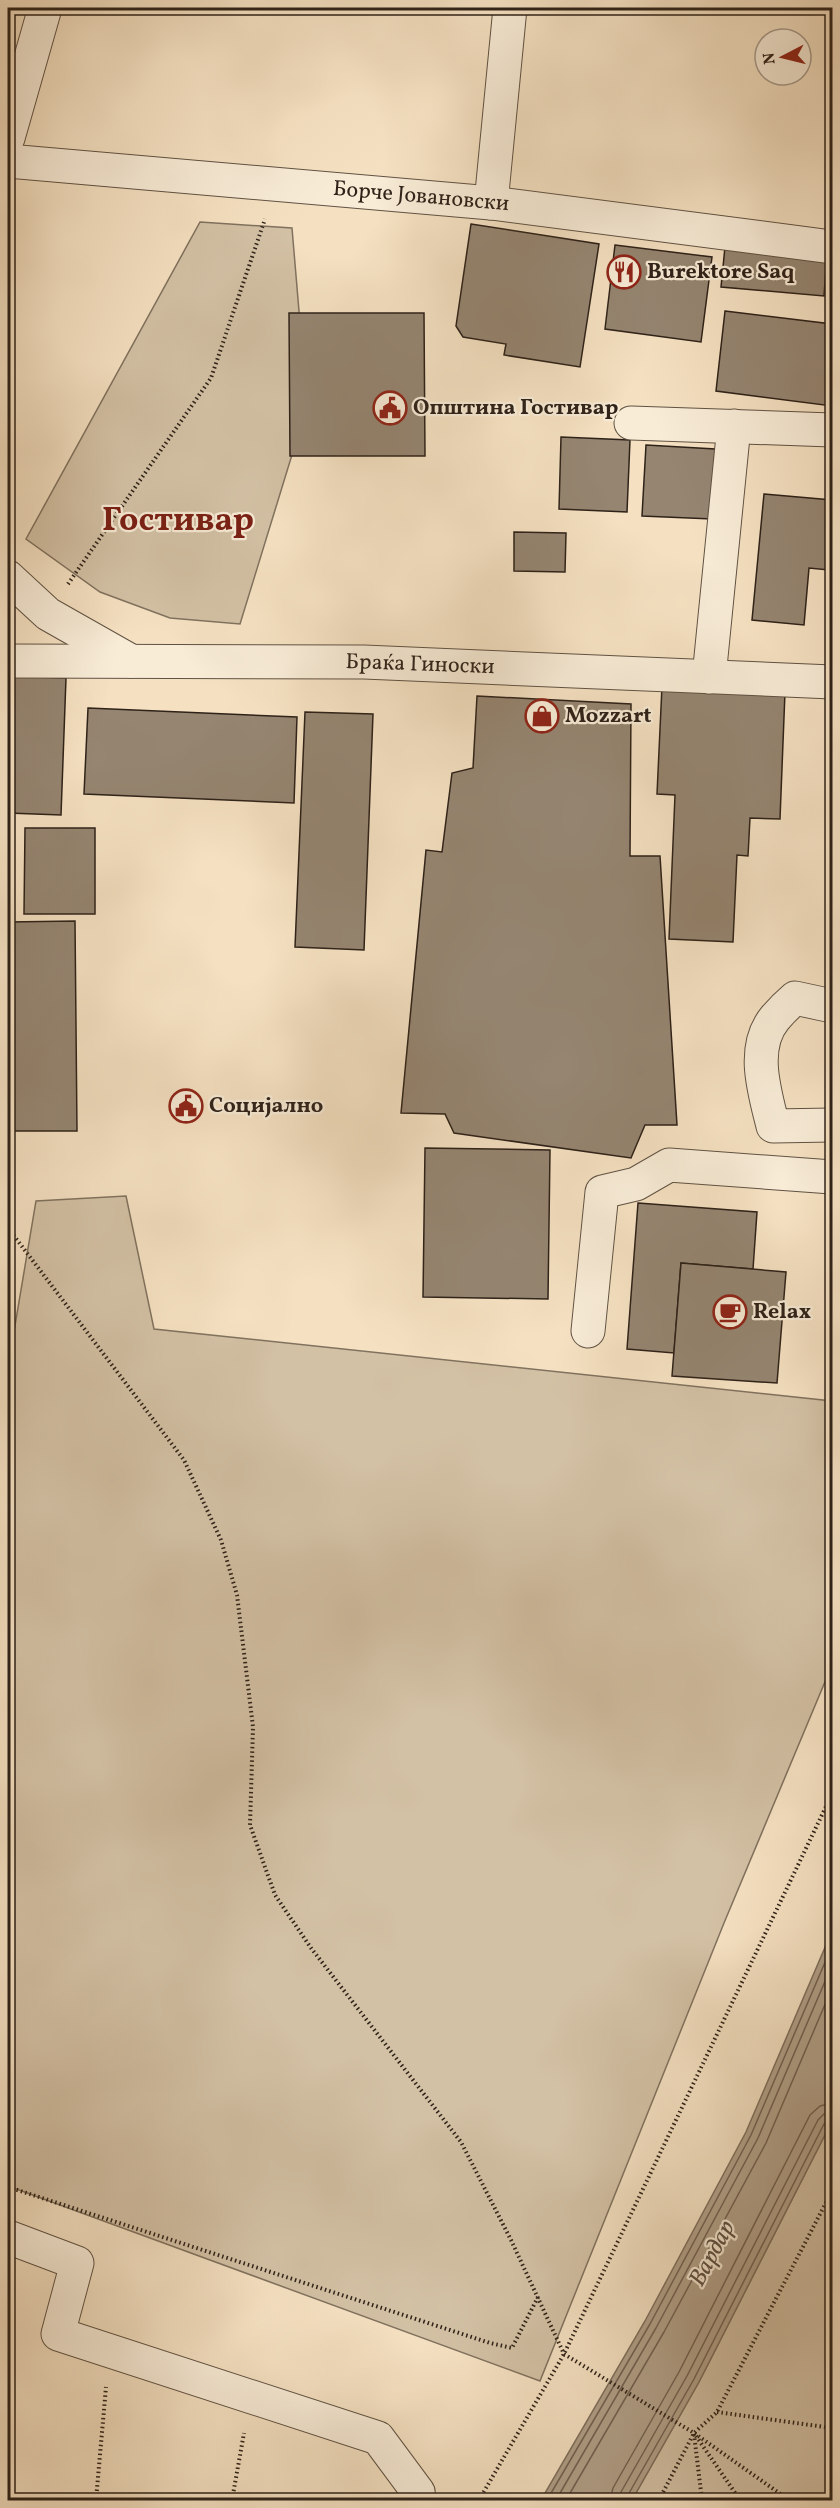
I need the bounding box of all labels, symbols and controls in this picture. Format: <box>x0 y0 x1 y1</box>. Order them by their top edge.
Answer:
north arrow <box>753 27 813 87</box>
text: N <box>758 51 782 66</box>
street label: Борче Јовановски <box>332 174 510 220</box>
restaurant icon: Burektore Saq <box>606 254 642 290</box>
place label: Burektore Saq <box>647 257 795 288</box>
public building icon: Општина Гостивар <box>372 390 408 426</box>
place label: Општина Гостивар <box>413 393 618 424</box>
district label: Гостивар <box>102 498 254 545</box>
street label: Браќа Гиноски <box>345 647 495 683</box>
shop icon: Mozzart <box>524 698 560 734</box>
place label: Mozzart <box>565 701 652 732</box>
public building icon: Социјално <box>168 1088 204 1124</box>
place label: Социјално <box>209 1091 323 1122</box>
cafe icon: Relax <box>712 1294 748 1330</box>
place label: Relax <box>753 1297 811 1328</box>
water label: Вардар <box>681 2215 745 2293</box>

